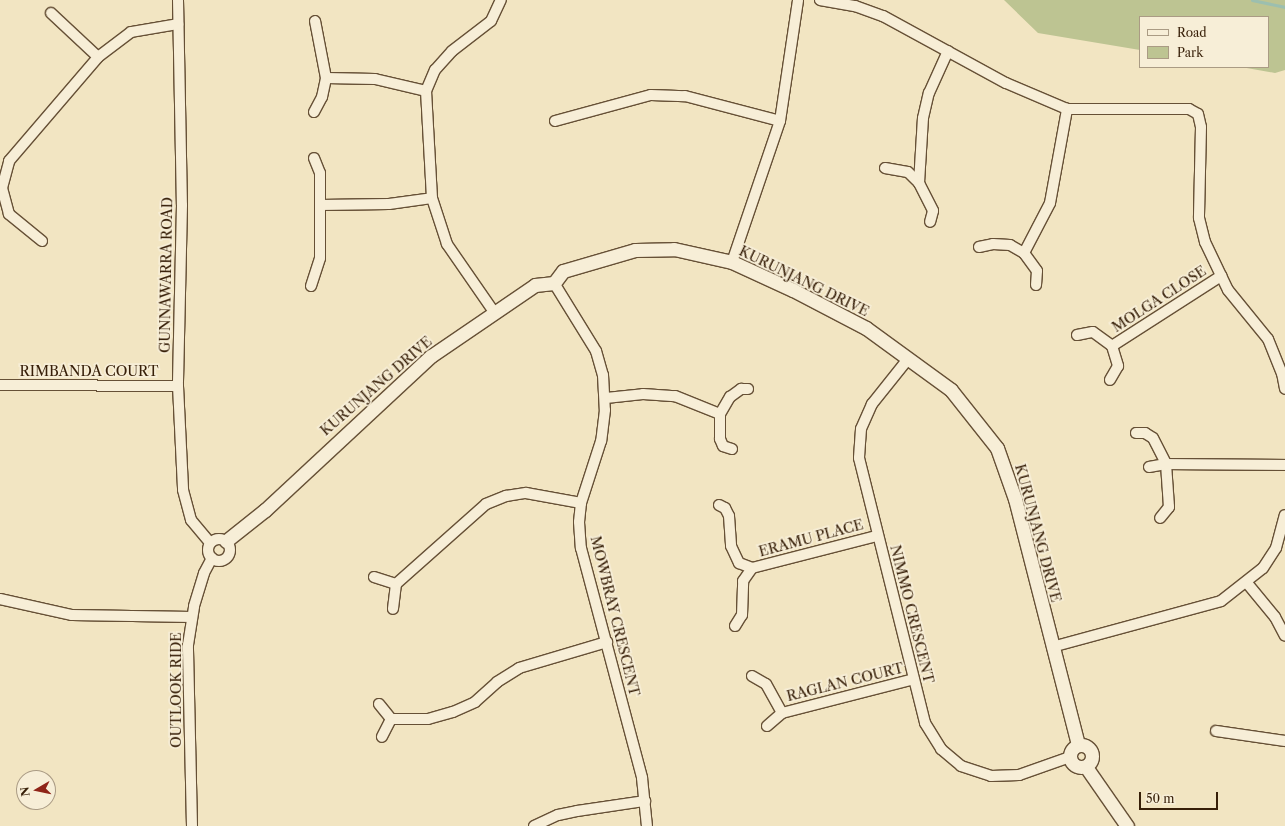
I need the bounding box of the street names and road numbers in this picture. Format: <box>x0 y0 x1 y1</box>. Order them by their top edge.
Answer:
street label: GUNNAWARRA ROAD <box>156 197 176 353</box>
street label: KURUNJANG DRIVE <box>736 242 872 320</box>
street label: MOLGA CLOSE <box>1109 262 1209 336</box>
street label: KURUNJANG DRIVE <box>317 333 435 439</box>
street label: RIMBANDA COURT <box>19 363 159 379</box>
street label: KURUNJANG DRIVE <box>1011 462 1065 604</box>
street label: ERAMU PLACE <box>757 516 865 560</box>
street label: MOWBRAY CRESCENT <box>587 534 643 698</box>
street label: NIMMO CRESCENT <box>887 543 937 685</box>
street label: OUTLOOK RIDE <box>168 632 184 748</box>
street label: RAGLAN COURT <box>785 659 905 705</box>

